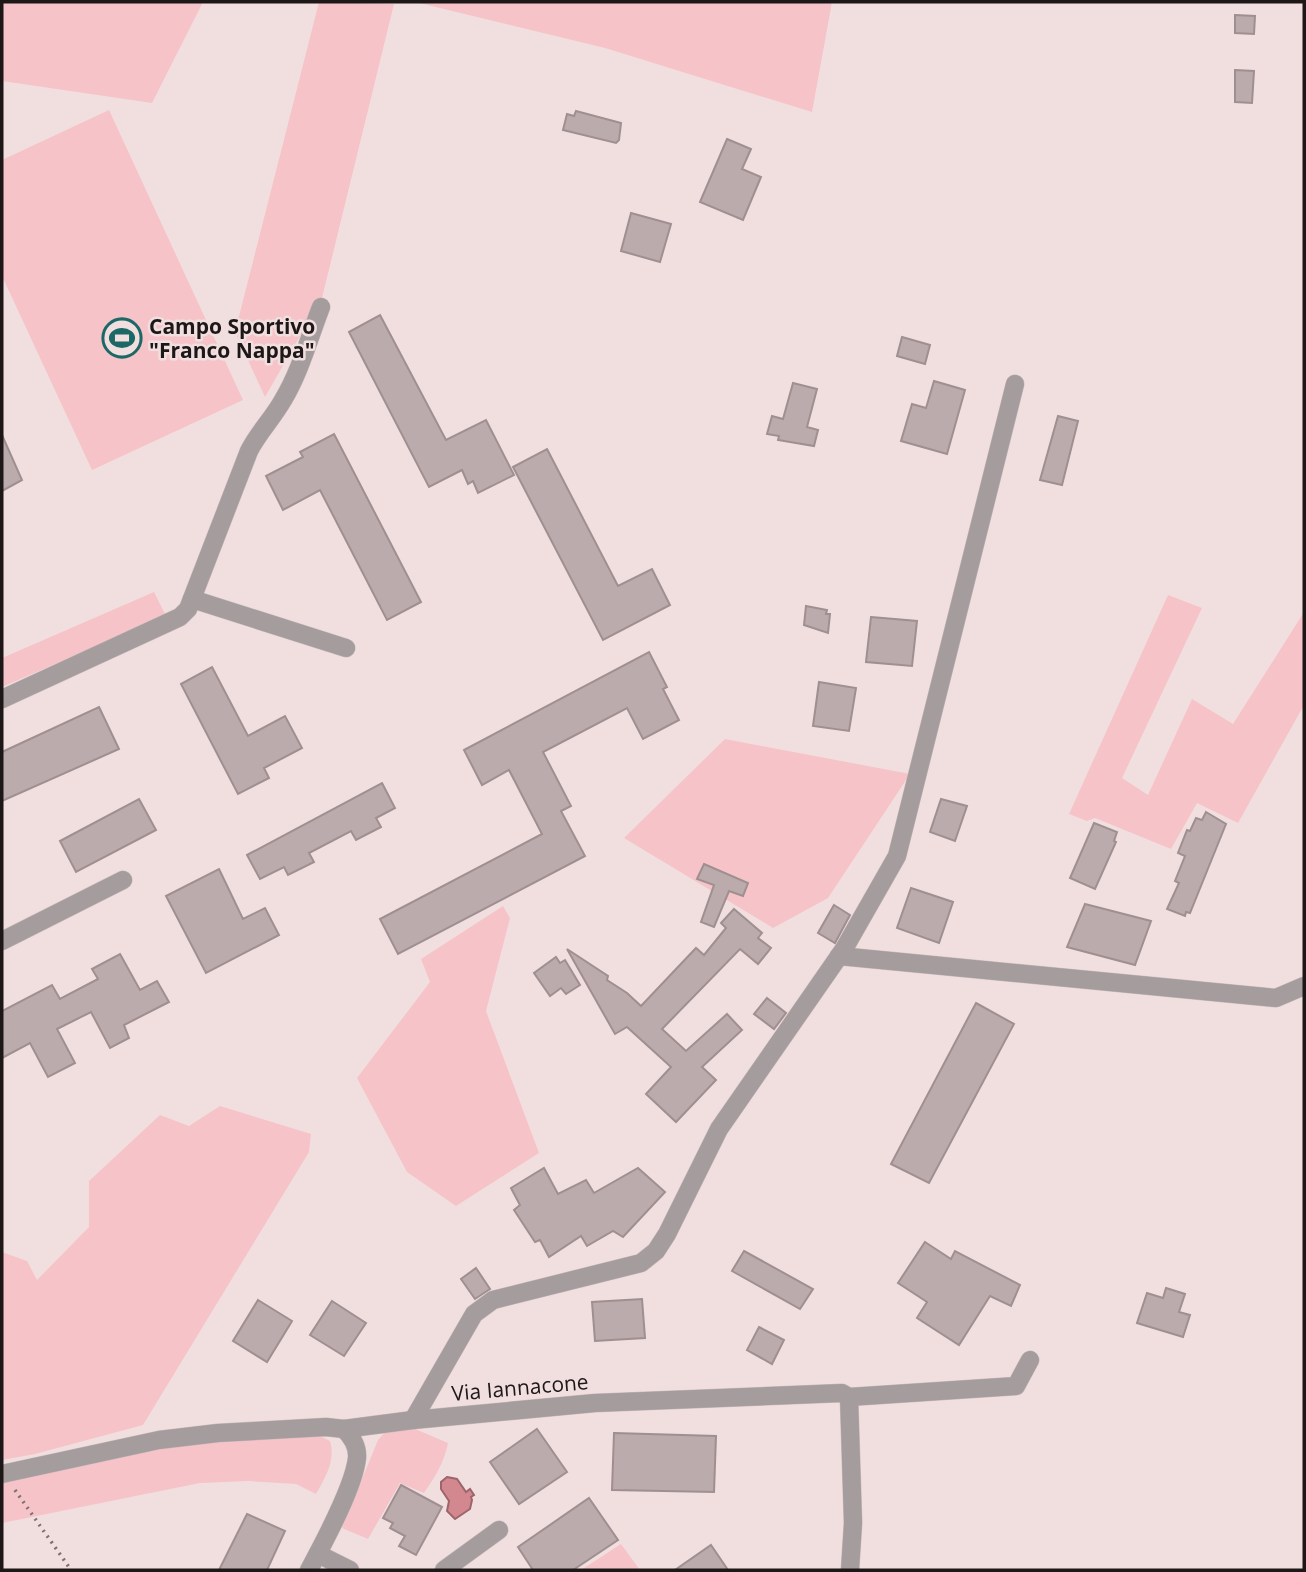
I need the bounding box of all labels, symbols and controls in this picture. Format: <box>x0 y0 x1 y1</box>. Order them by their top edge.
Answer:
place label: Campo Sportivo "Franco Nappa" <box>149 312 315 364</box>
sports icon: Campo Sportivo "Franco Nappa" <box>101 317 143 359</box>
street label: Via Iannacone <box>450 1367 590 1407</box>

